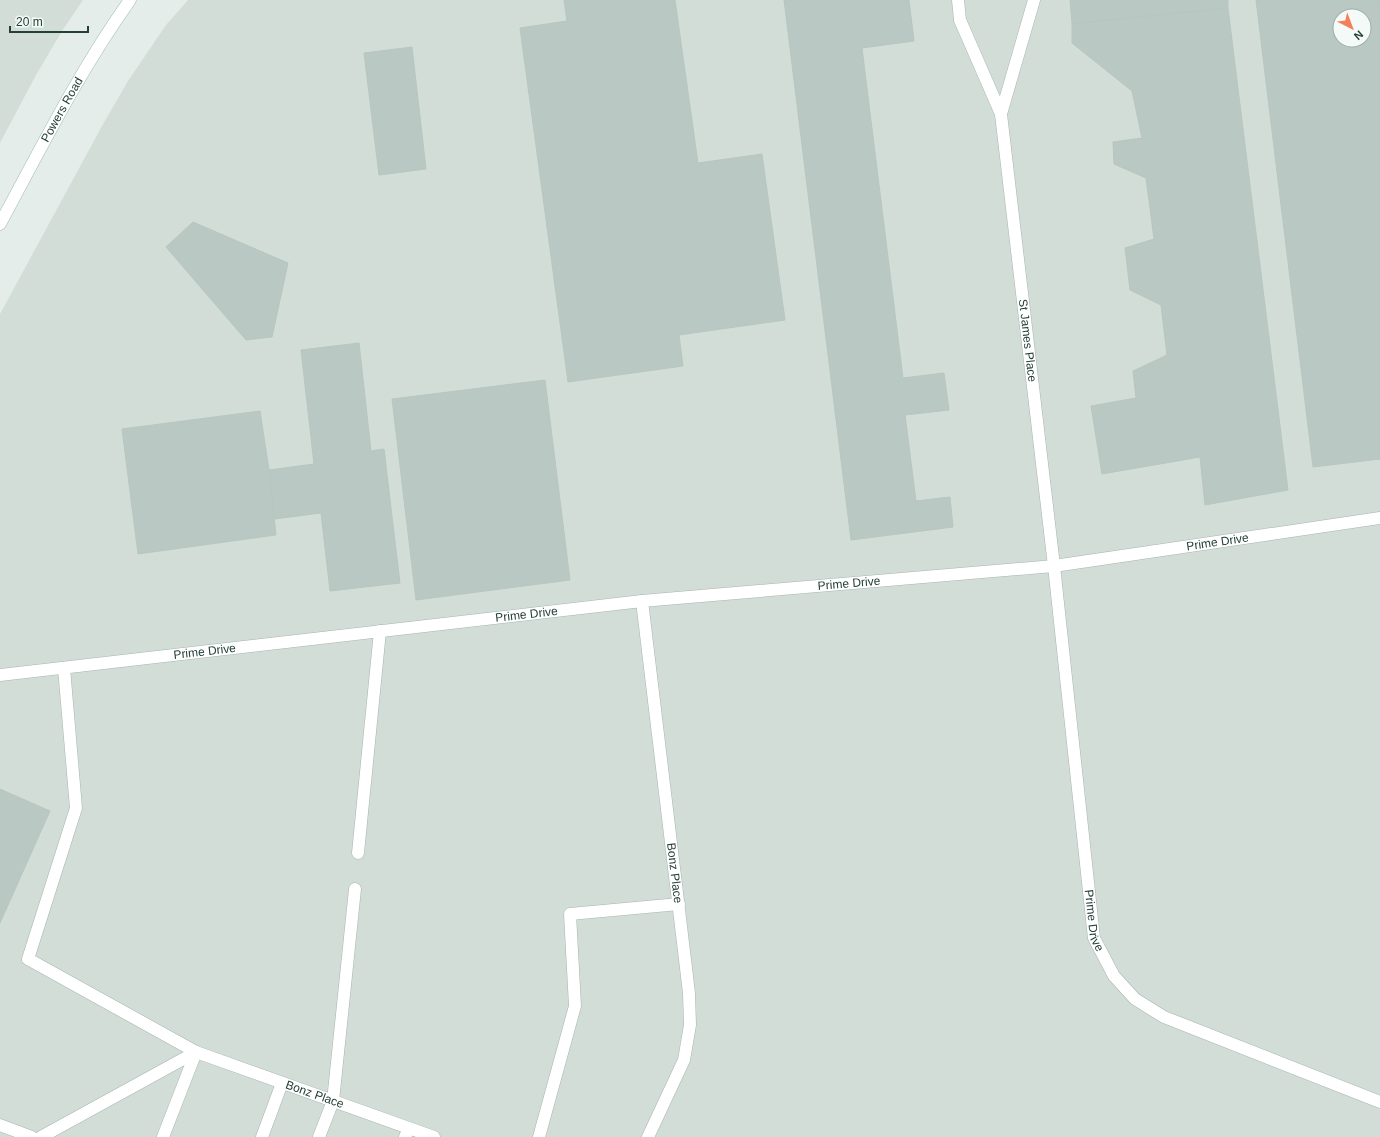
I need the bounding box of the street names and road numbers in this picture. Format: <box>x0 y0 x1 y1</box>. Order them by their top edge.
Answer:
street label: Powers Road <box>38 75 86 145</box>
street label: St James Place <box>1016 298 1039 383</box>
street label: Prime Drive <box>1185 530 1250 553</box>
street label: Prime Drive <box>817 574 881 593</box>
street label: Prime Drive <box>495 604 559 625</box>
street label: Prime Drive <box>173 641 237 662</box>
street label: Bonz Place <box>664 842 685 904</box>
street label: Prime Drive <box>1082 889 1107 954</box>
street label: Bonz Place <box>284 1078 346 1111</box>

